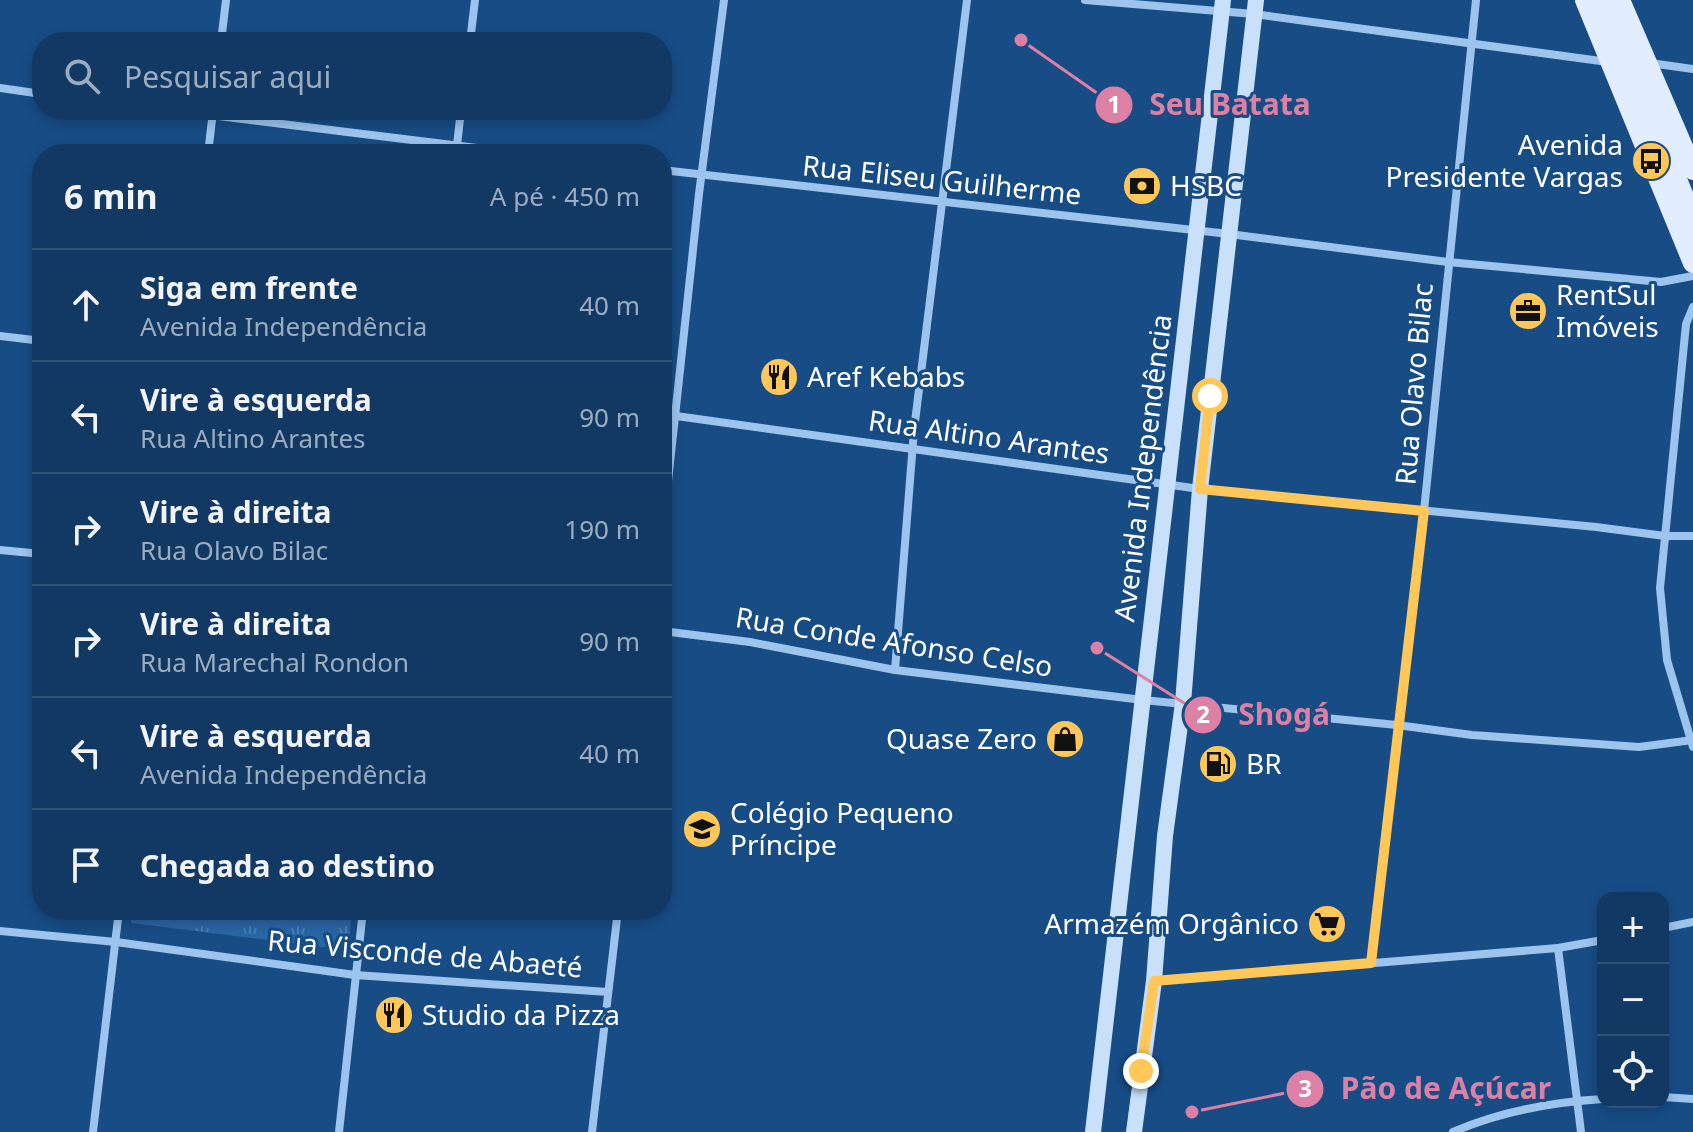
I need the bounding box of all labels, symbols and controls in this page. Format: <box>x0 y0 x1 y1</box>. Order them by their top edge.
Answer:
search box <box>32 32 672 120</box>
icon: search <box>60 54 104 98</box>
text: Pesquisar aqui <box>124 56 331 97</box>
callout: Seu Batata <box>1094 78 1327 132</box>
text: Seu Batata <box>1149 83 1311 124</box>
text: 1 <box>1107 87 1121 120</box>
place label: Avenida Presidente Vargas <box>1386 125 1623 195</box>
bus stop icon: Avenida Presidente Vargas <box>1630 140 1672 182</box>
street label: Rua Eliseu Guilherme <box>801 145 1083 213</box>
bank icon: HSBC <box>1121 165 1163 207</box>
place label: HSBC <box>1170 166 1242 204</box>
text: 6 min <box>64 173 158 219</box>
text: A pé · 450 m <box>490 178 640 214</box>
text: Siga em frente <box>140 267 358 308</box>
place label: RentSul Imóveis <box>1556 275 1659 345</box>
street label: Rua Olavo Bilac <box>1385 281 1441 487</box>
icon: ahead <box>64 283 108 327</box>
text: 40 m <box>579 287 640 323</box>
office icon: RentSul Imóveis <box>1507 290 1549 332</box>
text: Avenida Independência <box>140 308 427 344</box>
street label: Avenida Independência <box>1104 312 1180 624</box>
restaurant icon: Aref Kebabs <box>758 356 800 398</box>
place label: Aref Kebabs <box>807 357 965 395</box>
route start <box>1192 378 1228 414</box>
text: Vire à esquerda <box>140 379 372 420</box>
icon: left <box>64 395 108 439</box>
text: 90 m <box>579 399 640 435</box>
street label: Rua Altino Arantes <box>866 400 1112 472</box>
text: Rua Altino Arantes <box>140 420 366 456</box>
text: Vire à direita <box>140 491 331 532</box>
icon: right <box>64 507 108 551</box>
text: 190 m <box>564 511 640 547</box>
text: Rua Olavo Bilac <box>140 532 328 568</box>
street label: Rua Conde Afonso Celso <box>733 597 1055 685</box>
text: Vire à direita <box>140 603 331 644</box>
icon: right <box>64 619 108 663</box>
text: 90 m <box>579 623 640 659</box>
text: Rua Marechal Rondon <box>140 644 409 680</box>
callout: Shogá <box>1183 688 1346 742</box>
text: Shogá <box>1238 693 1330 734</box>
text: 2 <box>1196 697 1210 730</box>
text: Vire à esquerda <box>140 715 372 756</box>
shop icon: Quase Zero <box>1044 718 1086 760</box>
place label: Quase Zero <box>886 719 1037 757</box>
icon: left <box>64 731 108 775</box>
text: 40 m <box>579 735 640 771</box>
fuel station icon: BR <box>1197 743 1239 785</box>
place label: BR <box>1246 744 1282 782</box>
text: Avenida Independência <box>140 756 427 792</box>
place label: Colégio Pequeno Príncipe <box>730 793 954 863</box>
school or university icon: Colégio Pequeno Príncipe <box>681 808 723 850</box>
icon: arrive <box>64 843 108 887</box>
text: Chegada ao destino <box>140 845 435 886</box>
map controls <box>1597 892 1669 1108</box>
button: + <box>1597 892 1669 964</box>
supermarket icon: Armazém Orgânico <box>1306 903 1348 945</box>
place label: Armazém Orgânico <box>1044 904 1299 942</box>
street label: Rua Visconde de Abaeté <box>266 920 584 986</box>
button: − <box>1597 964 1669 1036</box>
restaurant icon: Studio da Pizza <box>373 994 415 1036</box>
place label: Studio da Pizza <box>422 995 620 1033</box>
button: locate <box>1597 1036 1669 1108</box>
route end <box>1123 1053 1159 1089</box>
callout: Pão de Açúcar <box>1285 1062 1567 1116</box>
text: Pão de Açúcar <box>1341 1067 1552 1108</box>
text: 3 <box>1298 1071 1312 1104</box>

